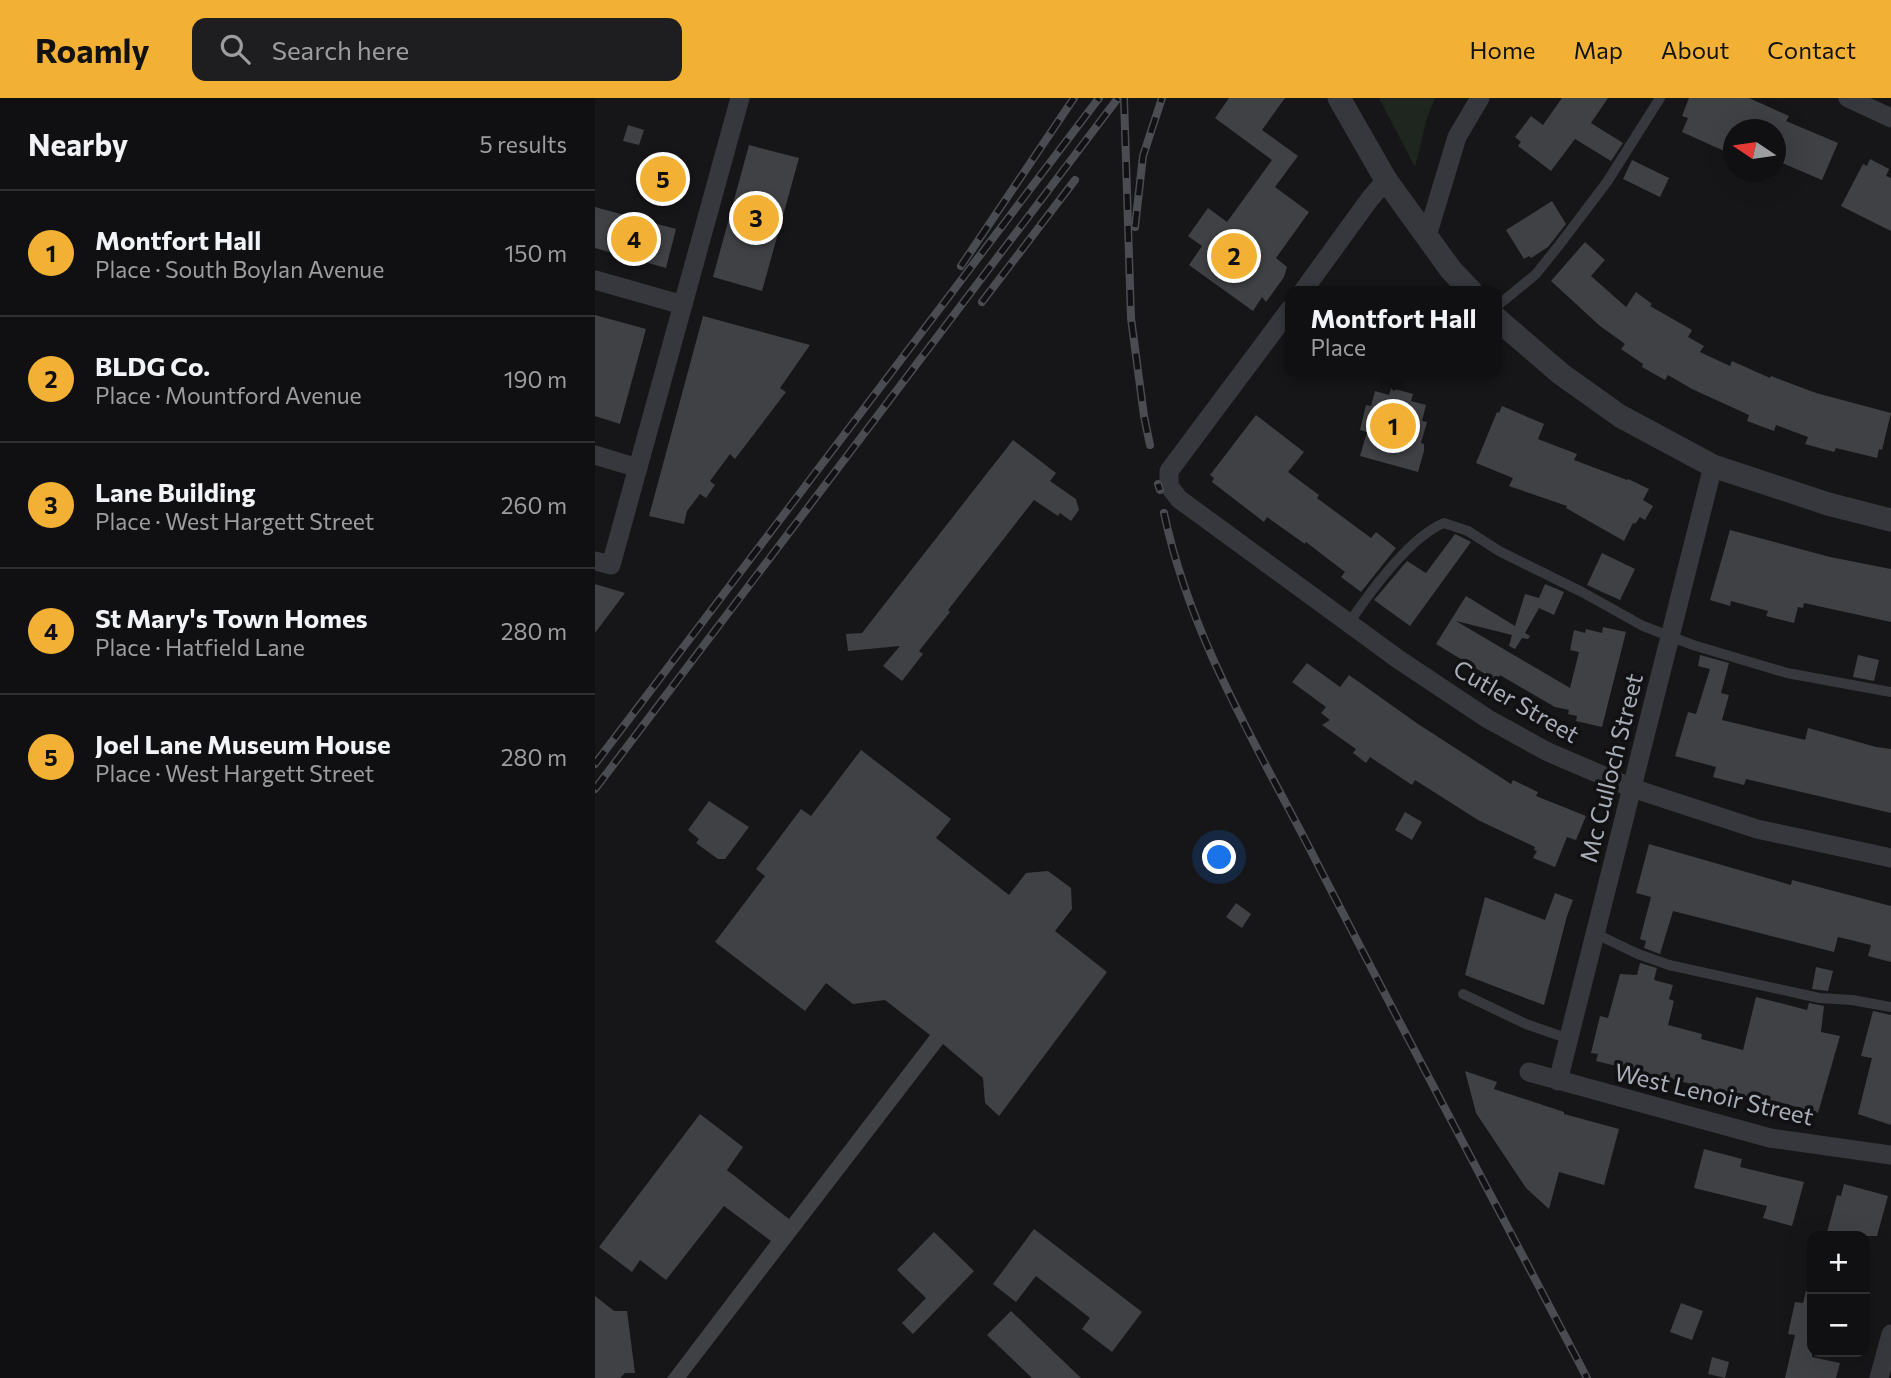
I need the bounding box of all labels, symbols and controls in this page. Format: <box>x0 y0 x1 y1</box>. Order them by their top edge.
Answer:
search box <box>192 18 682 81</box>
text: Roamly <box>35 29 150 70</box>
icon: search <box>216 30 254 68</box>
text: Search here <box>272 34 409 65</box>
text: Home <box>1470 35 1536 64</box>
text: Map <box>1574 35 1623 64</box>
text: About <box>1661 35 1729 64</box>
text: Contact <box>1767 35 1856 64</box>
north arrow <box>1723 119 1786 182</box>
text: Nearby <box>28 125 128 162</box>
text: 5 results <box>479 130 567 158</box>
pin: 5 <box>640 153 686 205</box>
pin: 3 <box>733 192 779 244</box>
pin: 4 <box>611 213 657 265</box>
text: Montfort Hall <box>95 224 261 255</box>
pin: 2 <box>1211 230 1257 282</box>
text: 1 <box>46 239 56 267</box>
text: 150 m <box>504 239 567 267</box>
text: Place · South Boylan Avenue <box>95 255 384 283</box>
popup <box>1285 286 1502 377</box>
text: Montfort Hall <box>1310 302 1477 333</box>
text: Place <box>1310 333 1366 361</box>
text: BLDG Co. <box>95 350 210 381</box>
text: 2 <box>44 365 58 393</box>
text: 190 m <box>504 365 567 393</box>
text: Place · Mountford Avenue <box>95 381 362 409</box>
pin: 1 <box>1370 400 1416 452</box>
text: Lane Building <box>95 476 256 507</box>
text: 3 <box>44 491 58 519</box>
text: 260 m <box>501 491 567 519</box>
text: Place · West Hargett Street <box>95 507 374 535</box>
text: St Mary's Town Homes <box>95 602 368 633</box>
text: 4 <box>44 617 58 645</box>
text: 280 m <box>501 617 567 645</box>
text: Place · Hatfield Lane <box>95 633 305 661</box>
street label: Cutler Street <box>1449 653 1585 748</box>
street label: Mc Culloch Street <box>1573 670 1648 865</box>
text: Joel Lane Museum House <box>95 728 391 759</box>
text: 5 <box>44 743 58 771</box>
text: 280 m <box>501 743 567 771</box>
text: Place · West Hargett Street <box>95 759 374 787</box>
your location <box>1202 840 1236 874</box>
street label: West Lenoir Street <box>1612 1057 1817 1131</box>
map controls <box>1807 1231 1870 1357</box>
button: + <box>1807 1231 1870 1294</box>
button: − <box>1807 1294 1870 1357</box>

